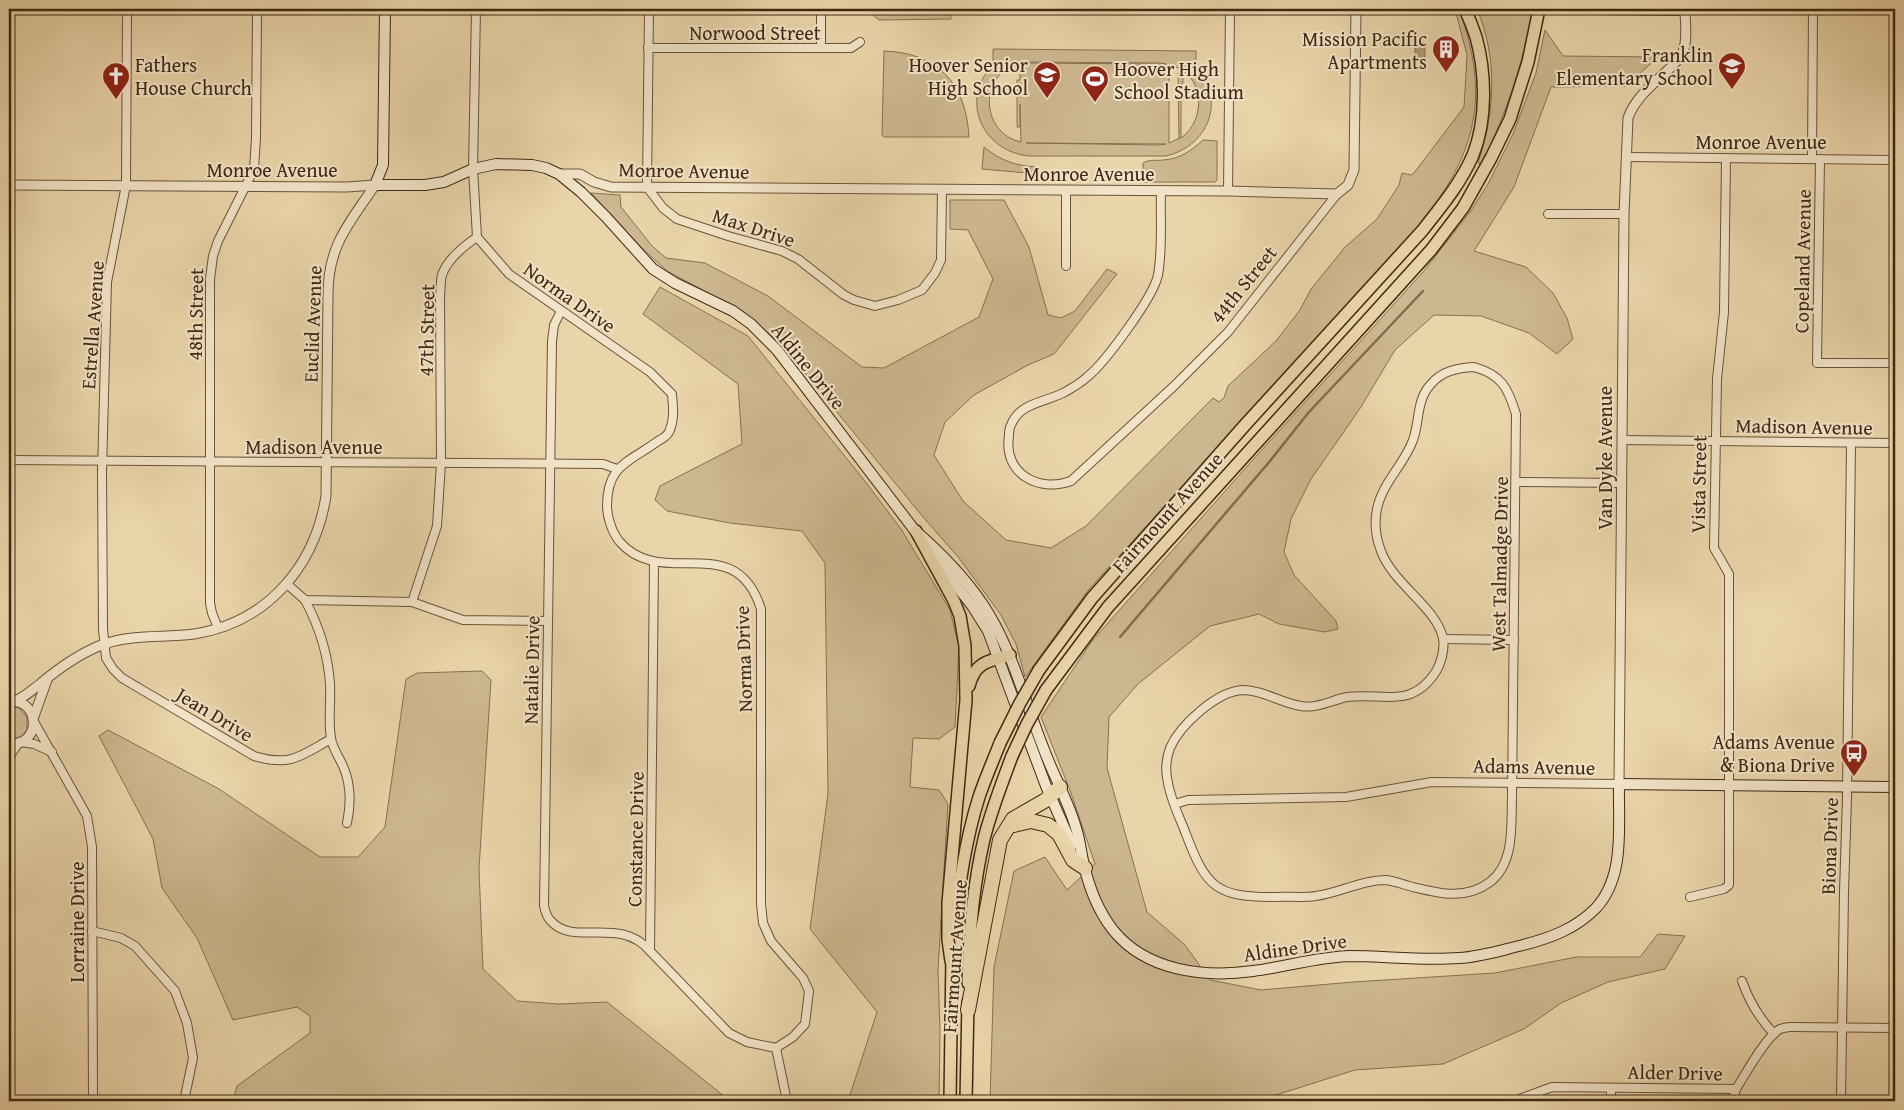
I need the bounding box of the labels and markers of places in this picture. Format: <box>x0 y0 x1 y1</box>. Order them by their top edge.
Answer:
place label: Mission Pacific Apartments <box>1302 24 1427 76</box>
building icon: Mission Pacific Apartments <box>1431 34 1461 73</box>
place label: Franklin Elementary School <box>1556 40 1713 92</box>
place label: Fathers House Church <box>135 50 252 102</box>
place label: Hoover Senior High School <box>909 50 1028 102</box>
school or university icon: Franklin Elementary School <box>1717 51 1747 90</box>
place label: Hoover High School Stadium <box>1114 54 1244 106</box>
school or university icon: Hoover Senior High School <box>1032 60 1062 99</box>
church icon: Fathers House Church <box>101 61 131 100</box>
sports icon: Hoover High School Stadium <box>1080 64 1110 103</box>
place label: Adams Avenue & Biona Drive <box>1713 727 1835 779</box>
bus stop icon: Adams Avenue & Biona Drive <box>1839 738 1869 777</box>

